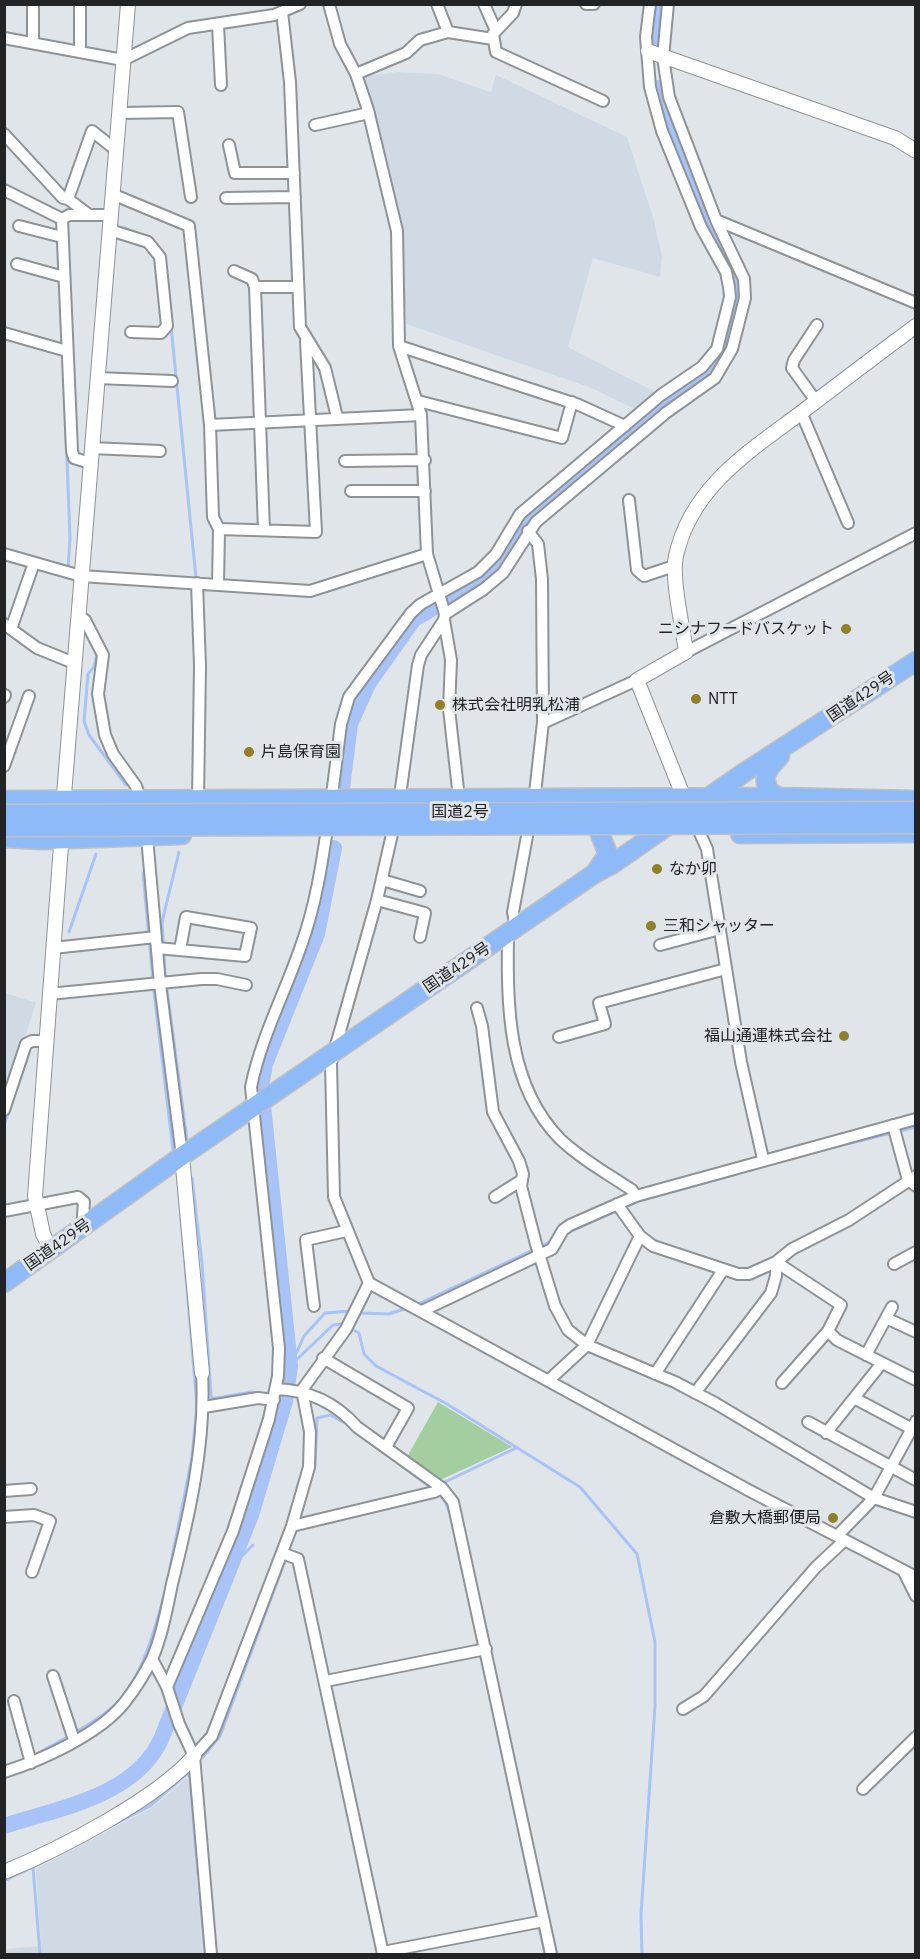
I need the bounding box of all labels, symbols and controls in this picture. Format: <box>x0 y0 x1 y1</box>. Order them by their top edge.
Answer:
place label: ニシナフードバスケット <box>658 619 834 639</box>
marker: ニシナフードバスケット <box>839 622 853 636</box>
street label: 国道429号 <box>824 668 898 726</box>
place label: NTT <box>708 689 738 709</box>
marker: NTT <box>689 692 703 706</box>
place label: 株式会社明乳松浦 <box>452 695 580 715</box>
marker: 株式会社明乳松浦 <box>433 698 447 712</box>
place label: 片島保育園 <box>261 742 341 762</box>
marker: 片島保育園 <box>242 745 256 759</box>
street label: 国道2号 <box>431 802 489 822</box>
place label: なか卯 <box>669 859 717 879</box>
marker: なか卯 <box>650 862 664 876</box>
place label: 三和シャッター <box>663 916 775 936</box>
marker: 三和シャッター <box>644 919 658 933</box>
street label: 国道429号 <box>420 939 494 997</box>
place label: 福山通運株式会社 <box>704 1026 832 1046</box>
marker: 福山通運株式会社 <box>837 1029 851 1043</box>
street label: 国道429号 <box>21 1215 95 1275</box>
place label: 倉敷大橋郵便局 <box>709 1508 821 1528</box>
marker: 倉敷大橋郵便局 <box>826 1511 840 1525</box>

